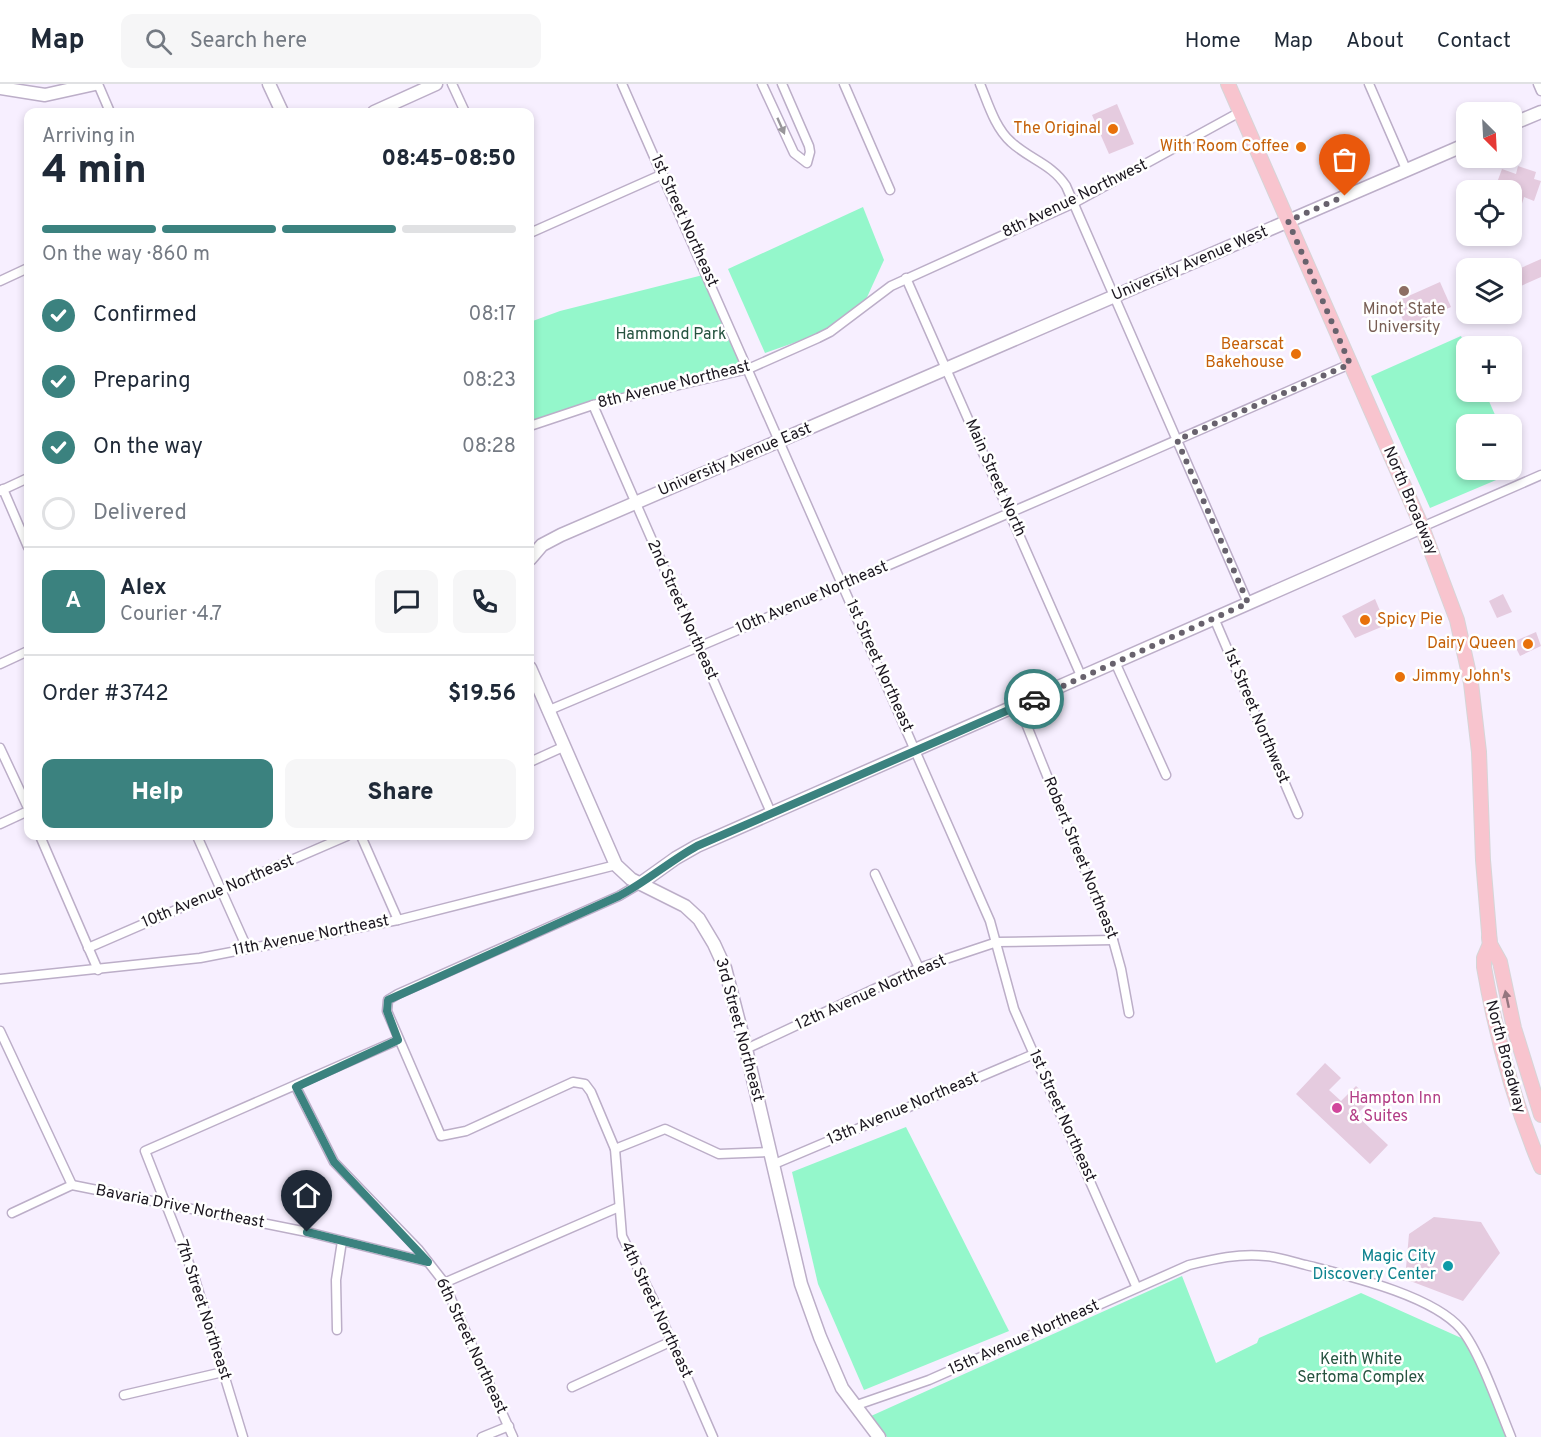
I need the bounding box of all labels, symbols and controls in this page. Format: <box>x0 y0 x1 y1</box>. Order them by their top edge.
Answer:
search box <box>121 14 541 68</box>
text: Map <box>30 23 85 59</box>
icon: search <box>142 25 175 58</box>
text: Search here <box>190 28 307 55</box>
text: Home <box>1185 28 1241 55</box>
text: Map <box>1274 28 1313 55</box>
text: About <box>1346 28 1404 55</box>
text: Contact <box>1437 28 1511 55</box>
north arrow <box>1456 102 1522 168</box>
map controls <box>1456 102 1522 480</box>
one-way arrow <box>777 118 786 135</box>
place label: The Original <box>1013 119 1101 139</box>
marker: The Original <box>1106 122 1120 136</box>
text: Arriving in <box>42 124 135 150</box>
pin <box>1319 134 1370 196</box>
place label: With Room Coffee <box>1160 137 1289 157</box>
marker: With Room Coffee <box>1294 140 1308 154</box>
icon: bag <box>1328 143 1361 176</box>
text: 08:45–08:50 <box>381 146 516 173</box>
text: 4 min <box>42 148 147 197</box>
street label: 1st Street Northeast <box>646 152 722 290</box>
street label: 8th Avenue Northwest <box>999 155 1151 243</box>
button: locate <box>1456 180 1522 246</box>
street label: University Avenue West <box>1109 222 1271 306</box>
text: On the way · 860 m <box>42 242 210 268</box>
button: layers <box>1456 258 1522 324</box>
marker: Minot State University <box>1397 284 1411 298</box>
icon: check <box>42 299 75 332</box>
place label: Minot State University <box>1363 300 1445 338</box>
text: Confirmed <box>93 302 197 329</box>
text: 08:17 <box>469 302 516 328</box>
park label: Hammond Park <box>616 325 726 345</box>
place label: Bearscat Bakehouse <box>1205 335 1284 373</box>
button: + <box>1456 336 1522 402</box>
marker: Bearscat Bakehouse <box>1289 347 1303 361</box>
street label: 8th Avenue Northeast <box>596 356 752 414</box>
icon: check <box>42 365 75 398</box>
text: Preparing <box>93 368 191 395</box>
text: 08:23 <box>462 368 516 394</box>
button: − <box>1456 414 1522 480</box>
street label: Main Street North <box>960 416 1030 540</box>
street label: University Avenue East <box>655 419 815 501</box>
icon: check <box>42 431 75 464</box>
text: On the way <box>93 434 203 461</box>
text: 08:28 <box>462 434 516 460</box>
street label: North Broadway <box>1378 444 1442 558</box>
text: Delivered <box>93 500 187 527</box>
street label: 2nd Street Northeast <box>642 537 722 683</box>
street label: 10th Avenue Northeast <box>733 557 891 639</box>
button: chat <box>375 570 438 633</box>
button: phone <box>453 570 516 633</box>
text: Alex <box>120 575 167 602</box>
text: A <box>66 588 81 615</box>
street label: 1st Street Northeast <box>841 597 917 735</box>
text: Courier · 4.7 <box>120 602 222 628</box>
place label: Spicy Pie <box>1377 610 1443 630</box>
marker: Spicy Pie <box>1358 613 1372 627</box>
place label: Dairy Queen <box>1427 634 1516 654</box>
marker: Dairy Queen <box>1521 637 1535 651</box>
street label: 1st Street Northwest <box>1218 645 1294 787</box>
place label: Jimmy John's <box>1412 667 1511 687</box>
courier <box>1004 669 1064 729</box>
marker: Jimmy John's <box>1393 670 1407 684</box>
text: Order #3742 <box>42 681 169 708</box>
text: $19.56 <box>448 681 516 708</box>
icon: car <box>1018 683 1051 716</box>
button: Help <box>42 759 273 828</box>
button: Share <box>285 759 516 828</box>
street label: Robert Street Northeast <box>1038 774 1122 942</box>
street label: 10th Avenue Northeast <box>139 851 297 933</box>
street label: 11th Avenue Northeast <box>231 911 391 961</box>
street label: 12th Avenue Northeast <box>793 951 949 1035</box>
street label: 3rd Street Northeast <box>710 956 768 1104</box>
one-way arrow <box>1502 989 1511 1008</box>
street label: North Broadway <box>1480 998 1530 1116</box>
street label: 1st Street Northeast <box>1024 1047 1100 1185</box>
street label: 13th Avenue Northeast <box>824 1068 982 1150</box>
place label: Hampton Inn & Suites <box>1349 1089 1441 1127</box>
marker: Hampton Inn & Suites <box>1330 1101 1344 1115</box>
pin <box>281 1170 332 1232</box>
icon: home <box>290 1179 323 1212</box>
street label: Bavaria Drive Northeast <box>94 1181 266 1233</box>
street label: 7th Street Northeast <box>171 1237 235 1383</box>
street label: 4th Street Northeast <box>616 1239 696 1381</box>
place label: Magic City Discovery Center <box>1312 1247 1436 1285</box>
marker: Magic City Discovery Center <box>1441 1259 1455 1273</box>
street label: 6th Street Northeast <box>431 1275 511 1417</box>
street label: 15th Avenue Northeast <box>945 1296 1103 1380</box>
park label: Keith White Sertoma Complex <box>1297 1350 1425 1388</box>

